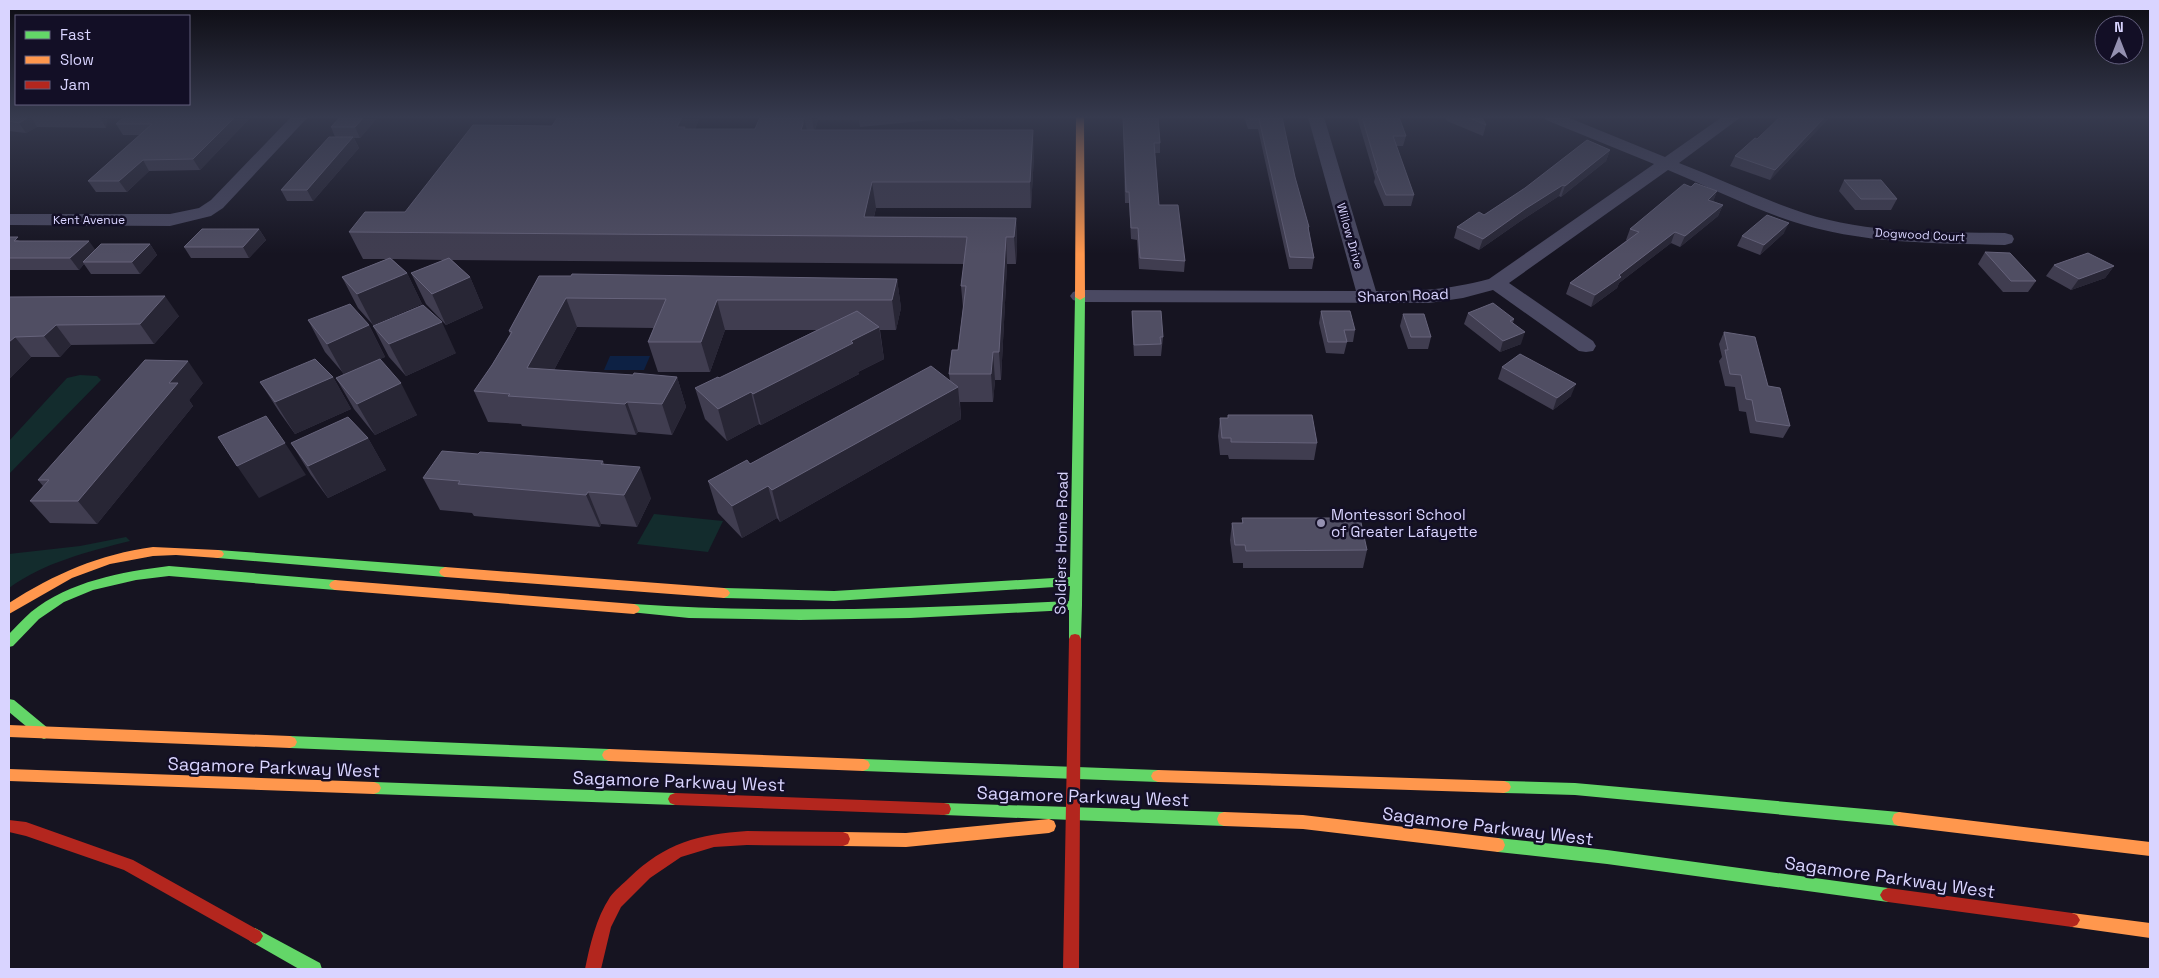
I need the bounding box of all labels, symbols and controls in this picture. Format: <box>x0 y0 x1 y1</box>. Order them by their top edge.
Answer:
legend <box>15 15 190 105</box>
north arrow <box>2094 15 2144 65</box>
text: N <box>2114 18 2124 36</box>
text: Fast <box>60 25 91 44</box>
text: Slow <box>60 50 94 69</box>
text: Jam <box>60 75 90 94</box>
street label: Willow Drive <box>1333 201 1367 271</box>
street label: Kent Avenue <box>53 212 125 228</box>
street label: Dogwood Court <box>1874 225 1966 245</box>
street label: Sharon Road <box>1357 284 1449 306</box>
street label: Soldiers Home Road <box>1050 471 1072 615</box>
place label: Montessori School of Greater Lafayette <box>1331 505 1478 541</box>
marker: Montessori School of Greater Lafayette <box>1315 517 1327 529</box>
street label: Sagamore Parkway West <box>167 752 381 782</box>
street label: Sagamore Parkway West <box>572 766 786 796</box>
street label: Sagamore Parkway West <box>976 781 1190 811</box>
street label: Sagamore Parkway West <box>1381 802 1595 850</box>
street label: Sagamore Parkway West <box>1783 851 1997 903</box>

